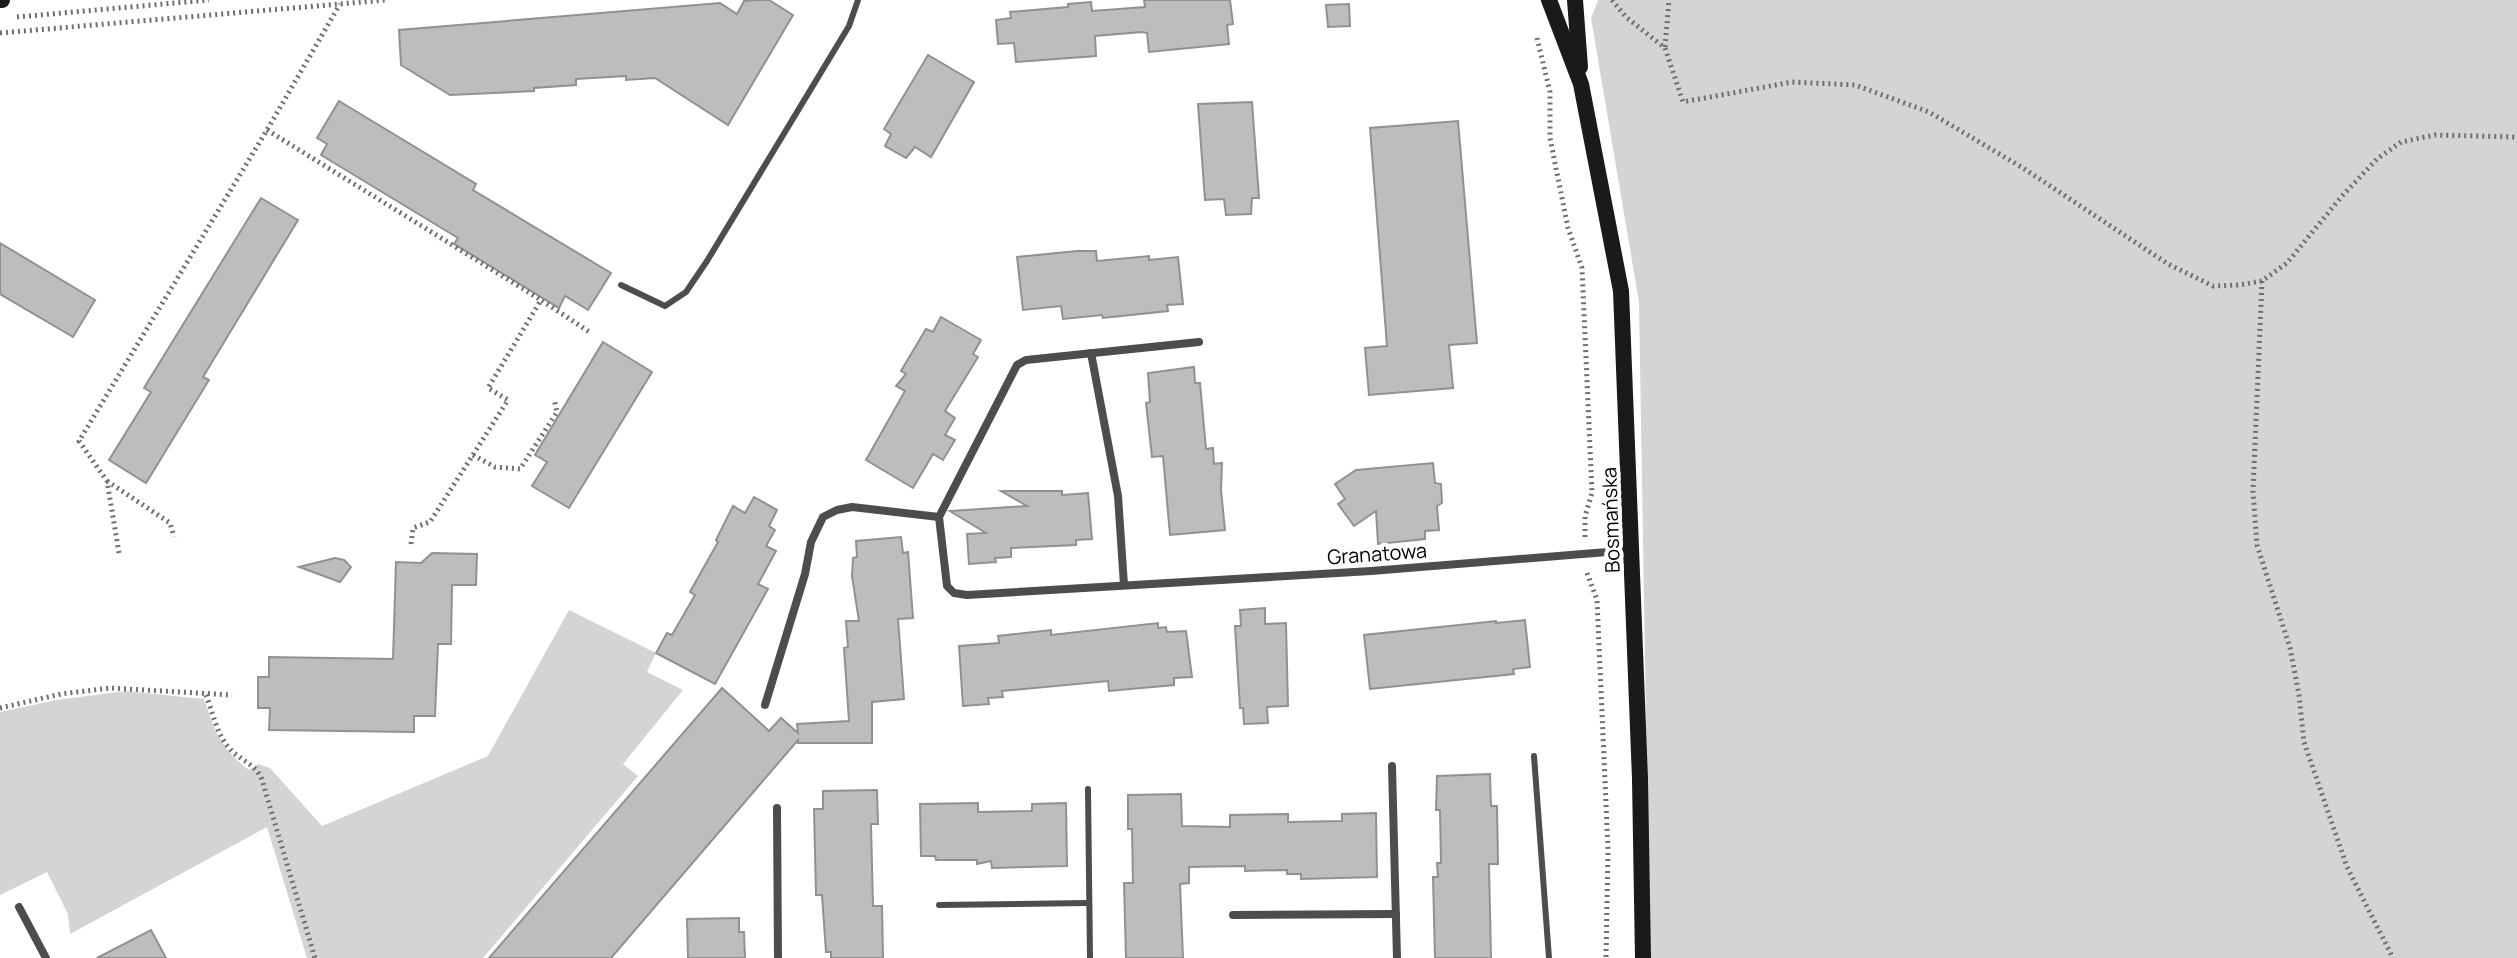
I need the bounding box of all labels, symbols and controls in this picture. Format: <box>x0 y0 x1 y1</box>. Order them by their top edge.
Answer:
street label: Bosmańska <box>1595 467 1626 573</box>
street label: Granatowa <box>1326 537 1428 570</box>

